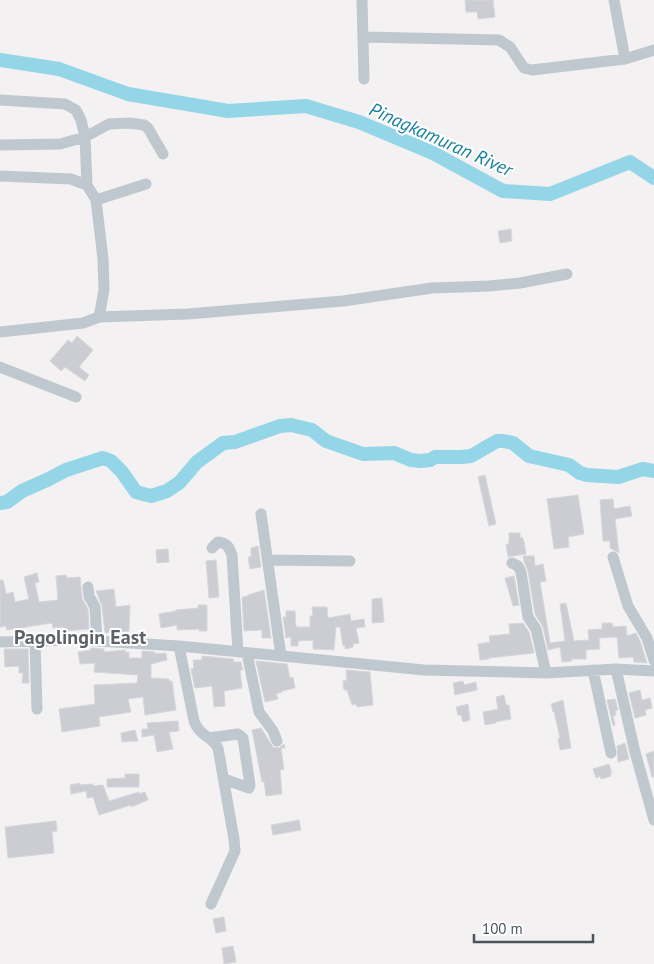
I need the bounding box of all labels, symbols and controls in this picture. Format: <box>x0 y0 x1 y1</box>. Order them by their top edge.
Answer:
water label: Pinagkamuran River <box>366 97 518 182</box>
district label: Pagolingin East <box>14 624 146 650</box>
scale bar <box>474 912 593 944</box>
text: 100 m <box>482 919 523 938</box>

